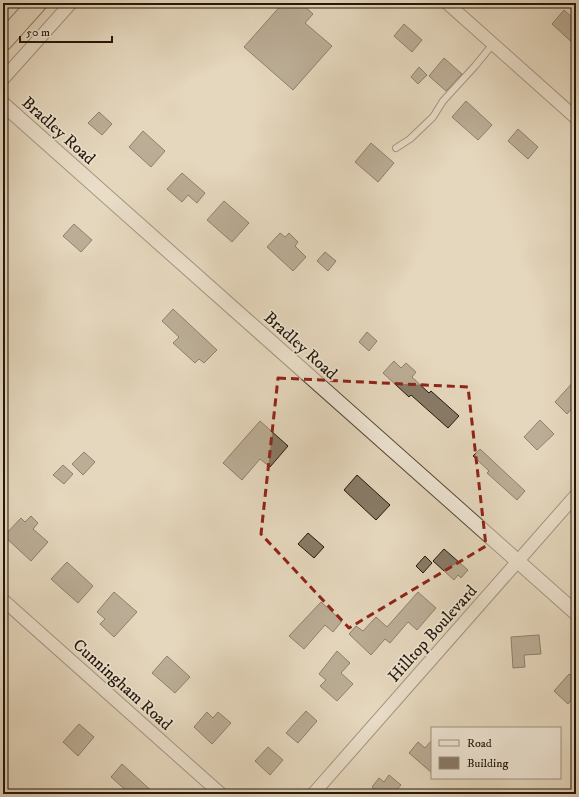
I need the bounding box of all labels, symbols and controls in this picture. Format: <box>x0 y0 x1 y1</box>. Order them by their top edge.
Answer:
scale bar <box>20 18 112 44</box>
text: 50 m <box>26 25 50 40</box>
street label: Bradley Road <box>17 92 100 170</box>
street label: Bradley Road <box>259 307 342 385</box>
street label: Hilltop Boulevard <box>383 580 483 687</box>
street label: Cunningham Road <box>68 634 177 736</box>
legend <box>431 727 561 779</box>
text: Road <box>467 736 492 751</box>
text: Building <box>467 756 508 771</box>

